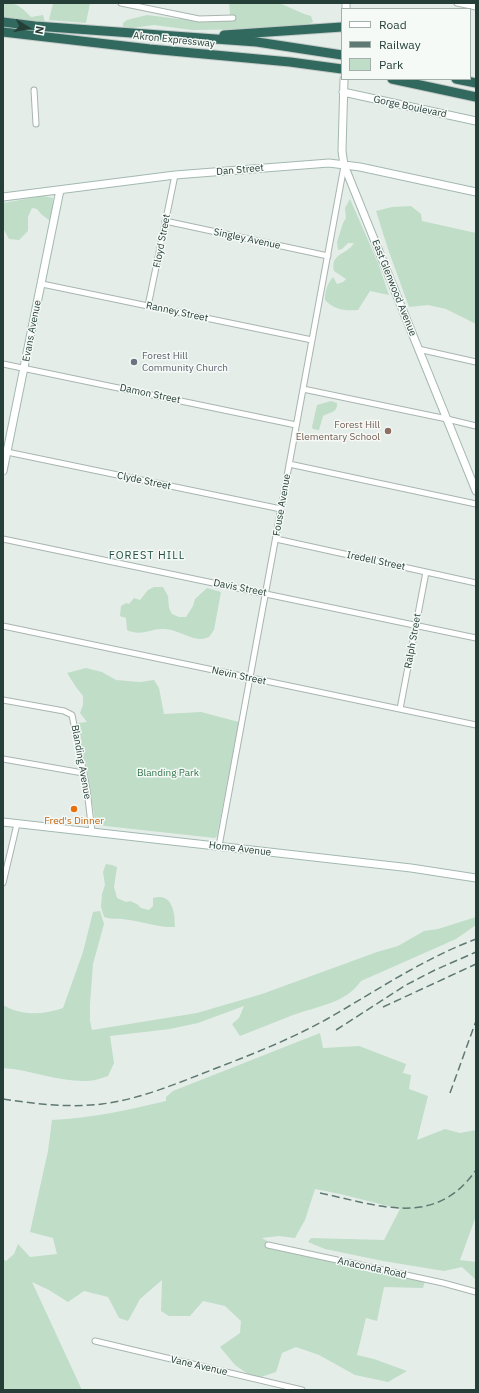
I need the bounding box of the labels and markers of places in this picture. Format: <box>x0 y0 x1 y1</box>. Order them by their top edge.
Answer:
place label: Forest Hill Community Church <box>142 350 228 374</box>
marker: Forest Hill Community Church <box>129 357 139 367</box>
place label: Forest Hill Elementary School <box>296 419 380 442</box>
marker: Forest Hill Elementary School <box>383 426 393 436</box>
marker: Fred's Dinner <box>69 804 79 814</box>
place label: Fred's Dinner <box>44 815 104 827</box>

